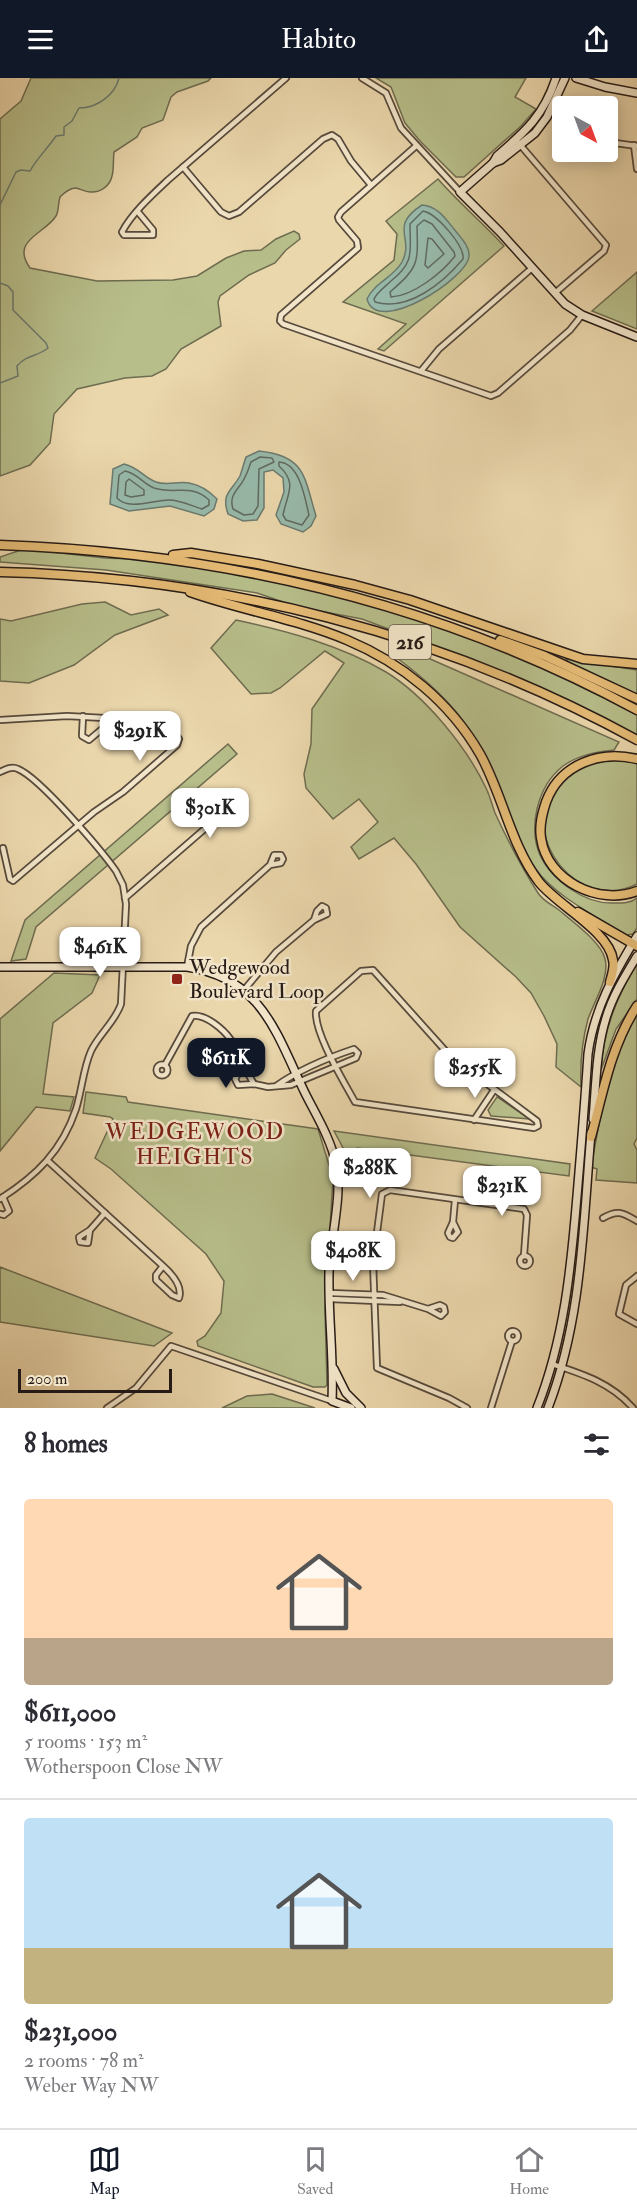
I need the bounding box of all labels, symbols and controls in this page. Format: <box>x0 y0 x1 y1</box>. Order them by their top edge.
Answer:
icon: menu <box>24 23 57 56</box>
text: Habito <box>281 23 356 56</box>
icon: share <box>580 23 613 56</box>
north arrow <box>552 96 618 162</box>
map controls <box>552 96 618 162</box>
road number: 216 <box>389 625 431 659</box>
pin: $291K <box>98 711 182 762</box>
text: $291K <box>114 718 166 743</box>
pin: $301K <box>168 788 252 839</box>
text: $301K <box>185 795 235 820</box>
pin: $461K <box>58 927 142 978</box>
text: $461K <box>73 934 127 959</box>
place label: Wedgewood Boulevard Loop <box>188 954 324 1005</box>
marker: Wedgewood Boulevard Loop <box>170 972 184 986</box>
pin: $611K <box>184 1038 268 1089</box>
text: $611K <box>201 1045 251 1070</box>
pin: $255K <box>433 1048 517 1099</box>
text: $255K <box>449 1055 501 1080</box>
district label: WEDGEWOOD HEIGHTS <box>104 1118 285 1171</box>
pin: $288K <box>328 1148 412 1199</box>
text: $288K <box>343 1155 397 1180</box>
pin: $231K <box>460 1166 544 1217</box>
text: $231K <box>477 1173 527 1198</box>
pin: $408K <box>311 1231 395 1282</box>
text: $408K <box>325 1238 381 1263</box>
scale bar <box>18 1366 172 1394</box>
text: 200 m <box>27 1369 67 1389</box>
text: 8 homes <box>24 1428 108 1460</box>
icon: filters <box>580 1428 613 1461</box>
icon: home <box>265 1538 373 1646</box>
text: $611,000 <box>24 1697 116 1729</box>
text: 5 rooms · 153 m² <box>24 1729 147 1754</box>
text: Wotherspoon Close NW <box>24 1754 223 1779</box>
icon: home <box>265 1857 373 1965</box>
text: $231,000 <box>24 2016 117 2048</box>
text: 2 rooms · 78 m² <box>24 2048 144 2073</box>
text: Weber Way NW <box>24 2073 159 2098</box>
tab: Map <box>88 2143 121 2199</box>
tab: Saved <box>297 2143 333 2199</box>
tab: Home <box>509 2143 549 2199</box>

